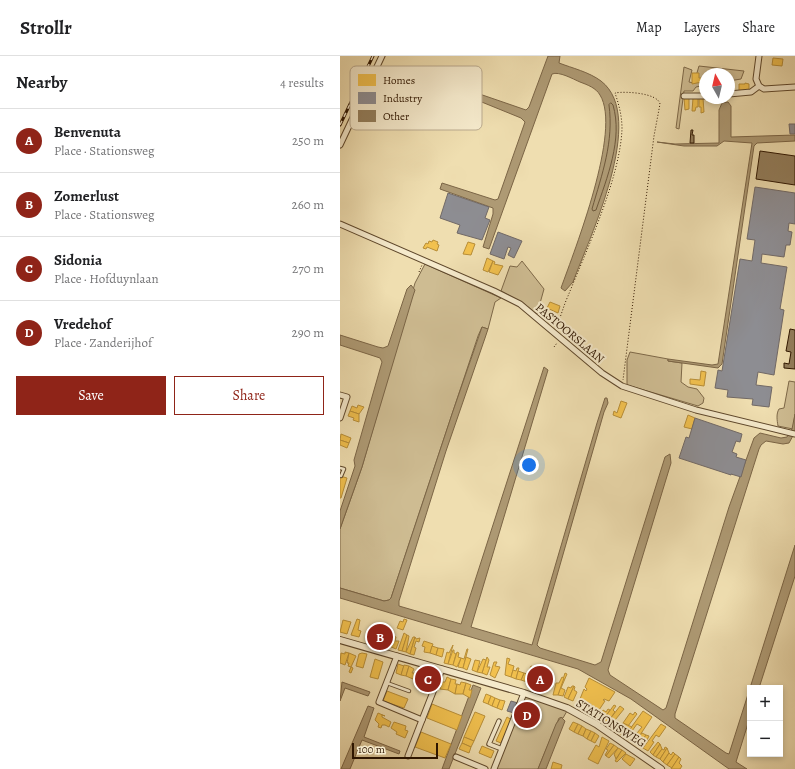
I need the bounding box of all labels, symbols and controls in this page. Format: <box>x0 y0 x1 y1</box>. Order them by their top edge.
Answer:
text: Strollr <box>20 15 72 41</box>
text: Map <box>636 18 662 37</box>
text: Layers <box>684 18 720 37</box>
text: Share <box>742 18 775 37</box>
legend <box>350 66 482 130</box>
north arrow <box>699 68 735 104</box>
text: Nearby <box>16 71 67 94</box>
text: Homes <box>383 73 415 88</box>
text: 4 results <box>280 74 324 91</box>
text: Industry <box>383 91 422 106</box>
text: Other <box>383 109 409 124</box>
text: Benvenuta <box>54 122 121 142</box>
text: A <box>25 132 33 149</box>
text: 250 m <box>292 132 324 149</box>
text: Place · Stationsweg <box>54 142 154 159</box>
text: Zomerlust <box>54 186 119 206</box>
text: B <box>25 196 33 213</box>
text: 260 m <box>291 196 324 213</box>
text: Place · Stationsweg <box>54 206 154 223</box>
text: Sidonia <box>54 250 102 270</box>
text: C <box>25 260 33 277</box>
text: 270 m <box>292 260 324 277</box>
text: Place · Hofduynlaan <box>54 270 159 287</box>
street label: PASTOORSLAAN <box>532 299 608 367</box>
text: Vredehof <box>54 314 112 334</box>
text: D <box>24 324 34 341</box>
text: 290 m <box>292 324 324 341</box>
text: Place · Zanderijhof <box>54 334 152 351</box>
button: Save <box>16 376 166 415</box>
button: Share <box>174 376 324 415</box>
your location <box>519 455 539 475</box>
pin: B <box>367 622 393 652</box>
pin: C <box>415 664 441 694</box>
pin: A <box>527 664 553 694</box>
map controls <box>747 685 783 757</box>
button: + <box>747 685 783 721</box>
street label: STATIONSWEG <box>573 695 649 751</box>
pin: D <box>514 700 540 730</box>
button: − <box>747 721 783 757</box>
scale bar <box>352 741 438 760</box>
text: 100 m <box>358 742 385 757</box>

